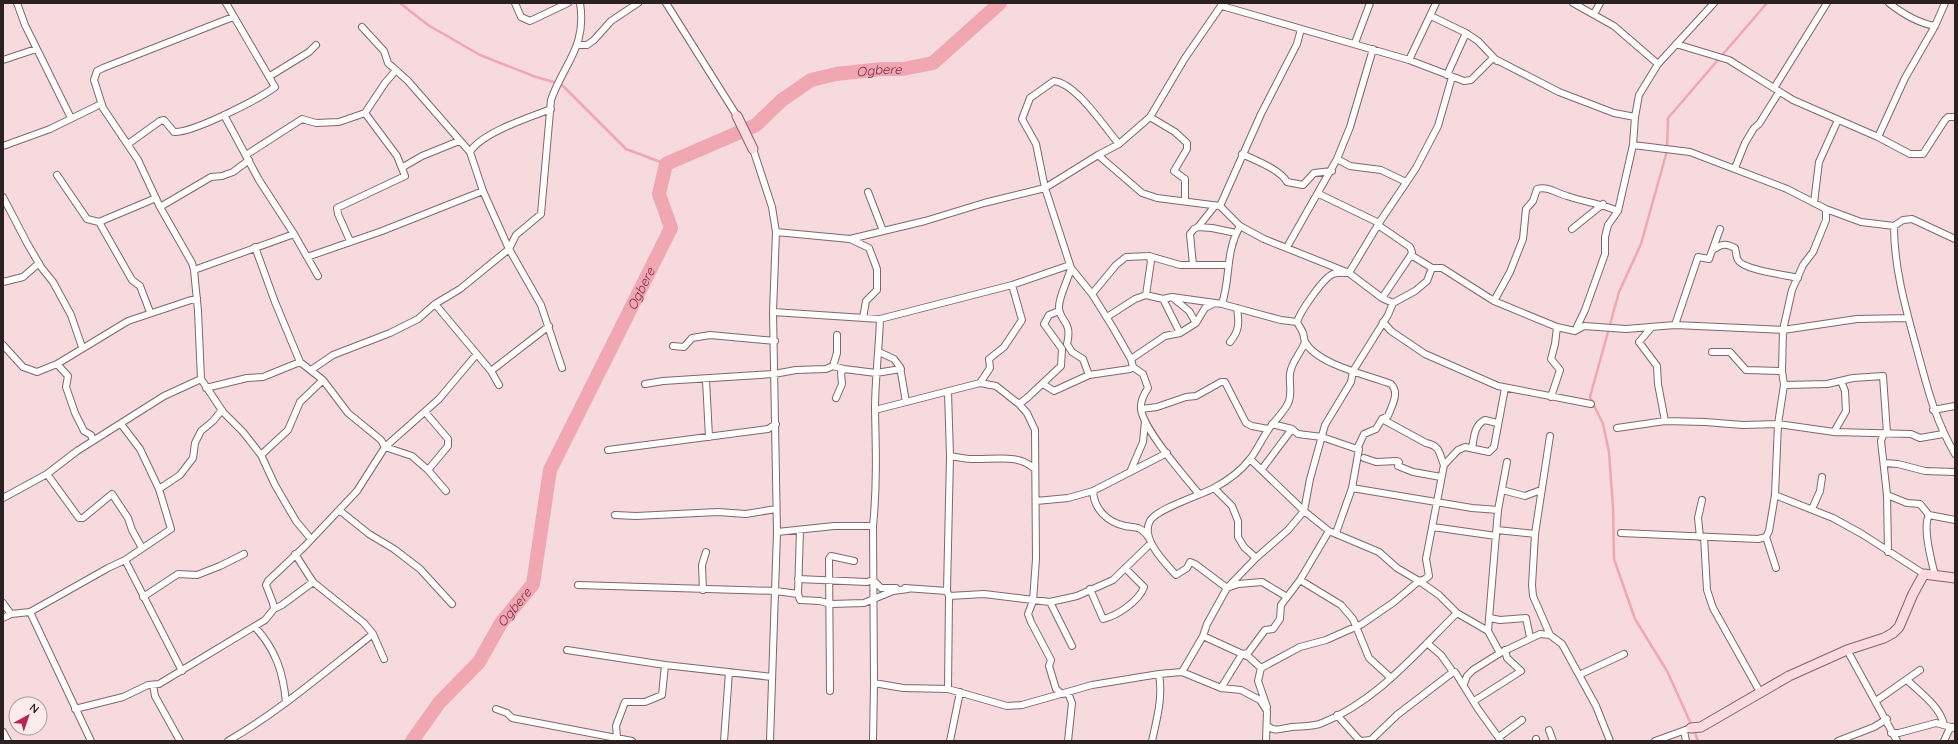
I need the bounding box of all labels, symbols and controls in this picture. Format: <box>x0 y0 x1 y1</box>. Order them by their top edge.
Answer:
water label: Ogbere <box>855 61 902 80</box>
water label: Ogbere <box>623 264 658 313</box>
water label: Ogbere <box>493 584 535 630</box>
north arrow <box>8 696 48 736</box>
text: N <box>27 700 42 716</box>

